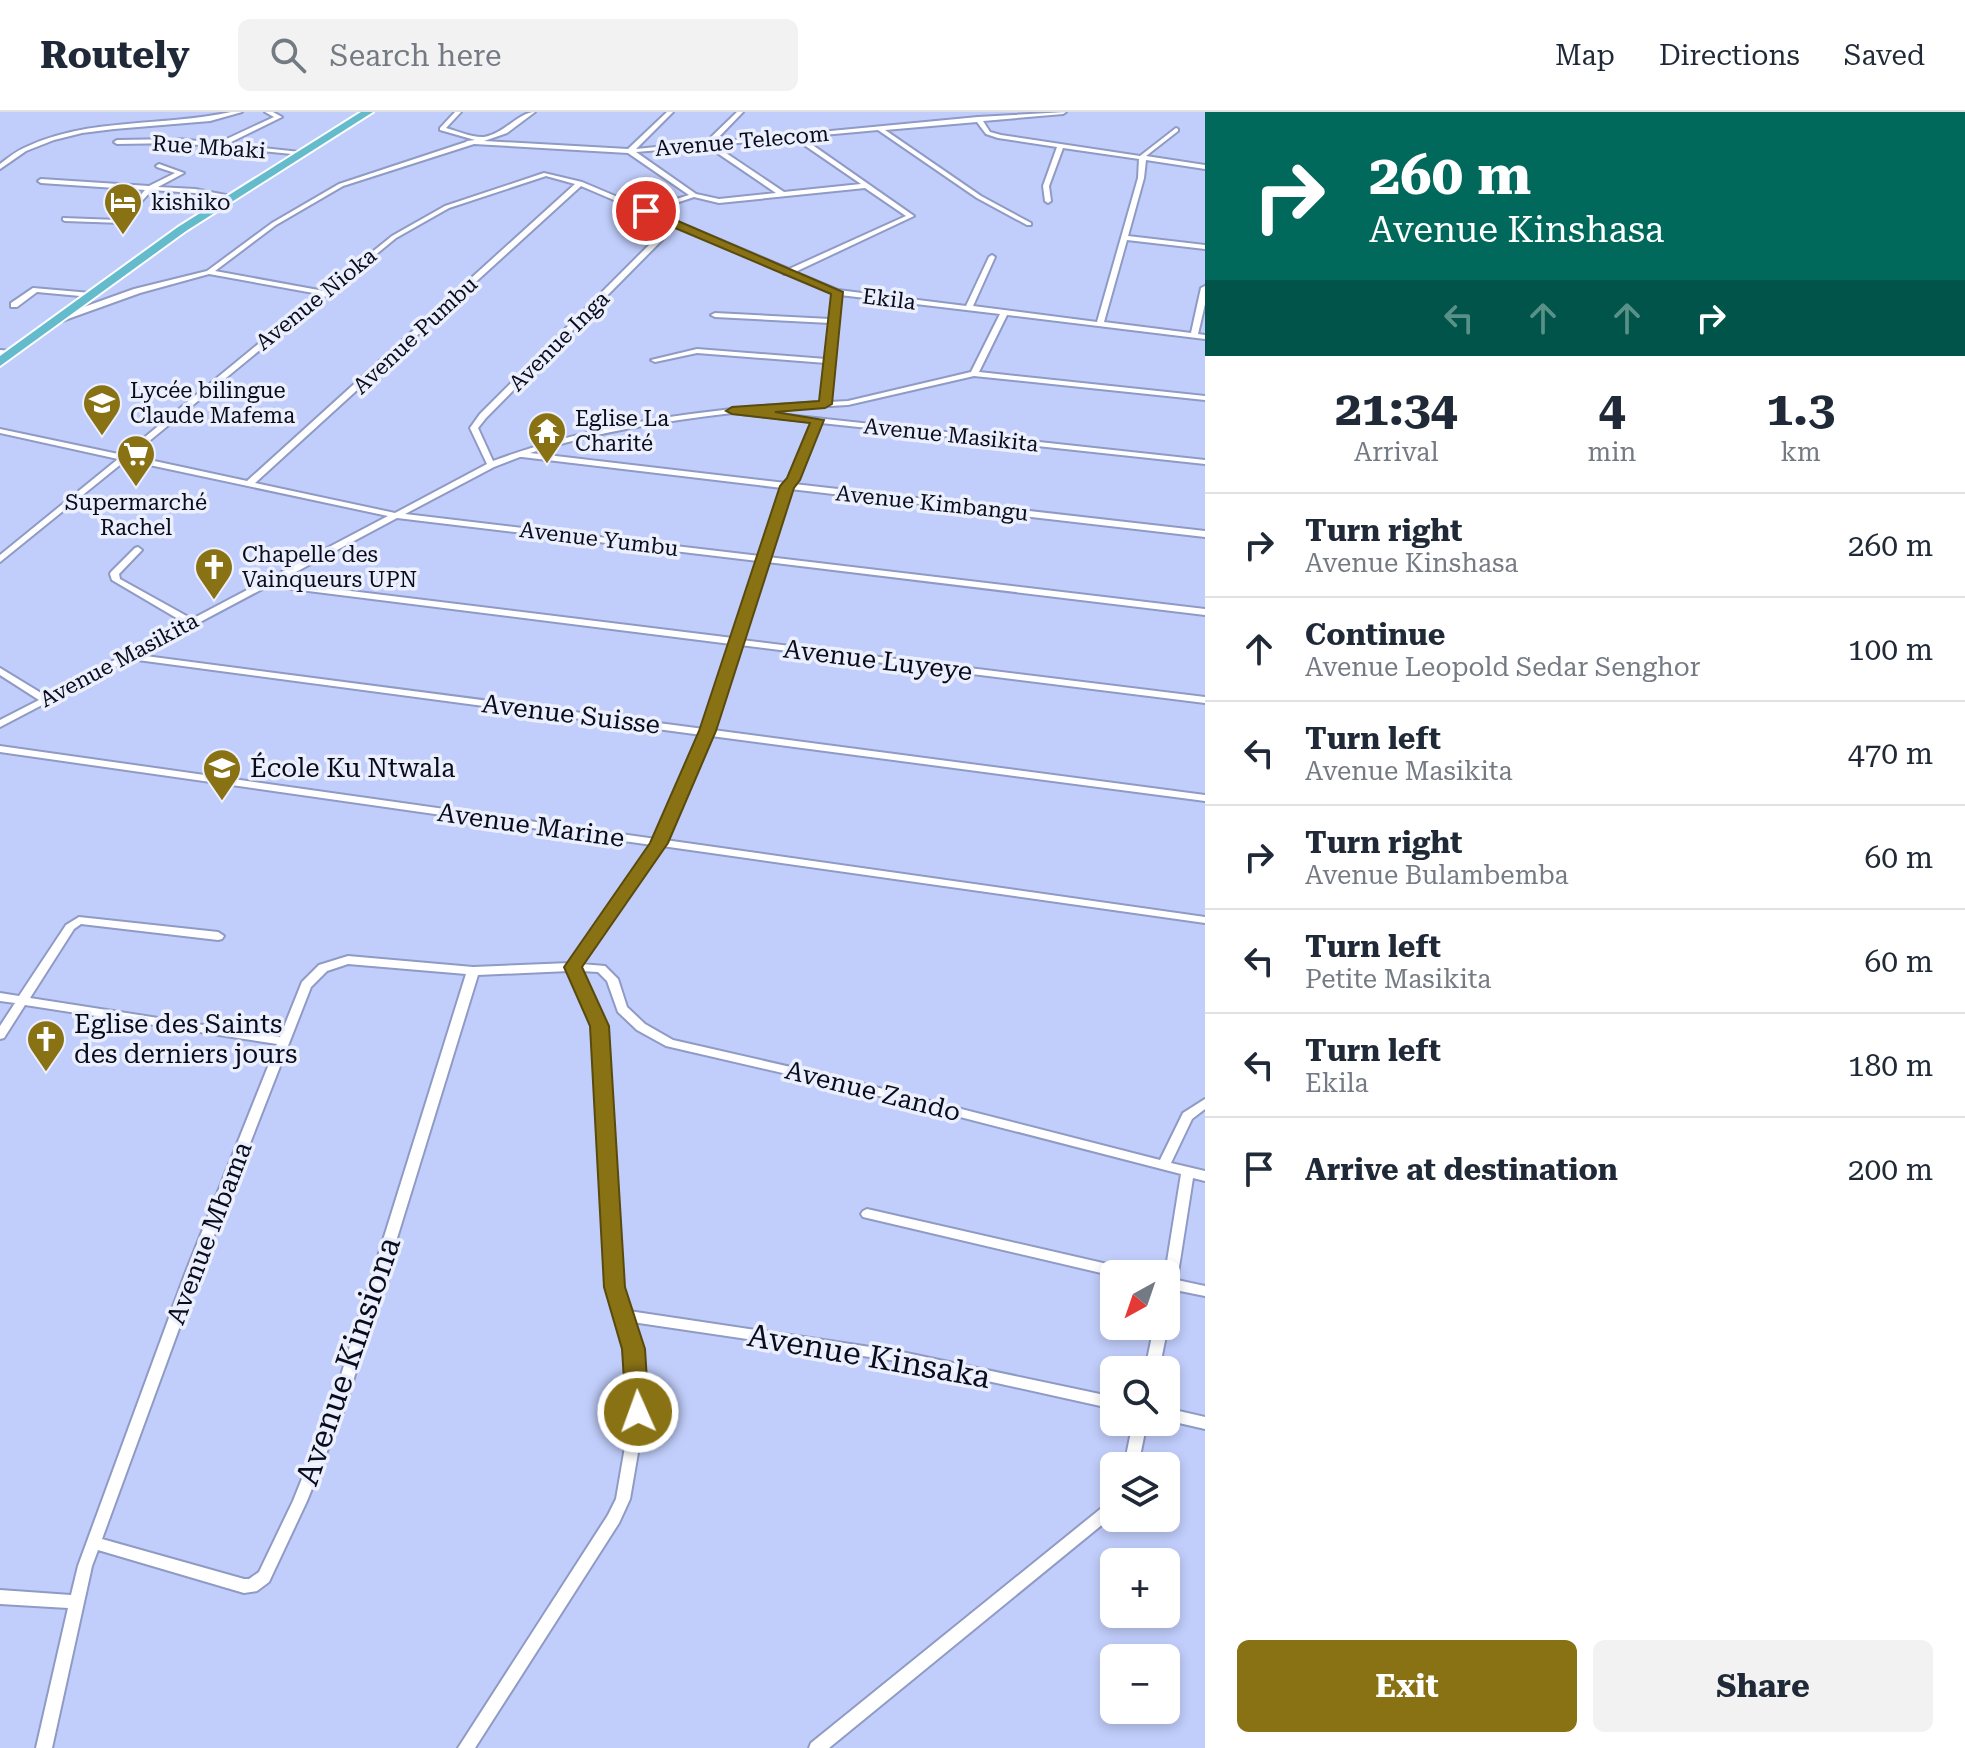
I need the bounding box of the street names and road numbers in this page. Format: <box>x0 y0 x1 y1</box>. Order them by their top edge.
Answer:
street label: Avenue Telecom <box>654 121 830 161</box>
street label: Rue Mbaki <box>151 131 267 163</box>
street label: Avenue Nioka <box>251 243 381 355</box>
street label: Avenue Pumbu <box>348 271 482 399</box>
street label: Ekila <box>861 283 917 315</box>
street label: Avenue Inga <box>504 286 614 396</box>
street label: Avenue Masikita <box>862 413 1040 457</box>
street label: Avenue Kimbangu <box>834 480 1030 526</box>
street label: Avenue Yumbu <box>518 517 680 561</box>
street label: Avenue Masikita <box>36 608 202 712</box>
street label: Avenue Luyeye <box>782 634 974 686</box>
street label: Avenue Suisse <box>480 688 662 740</box>
street label: Avenue Marine <box>436 797 626 853</box>
street label: Avenue Zando <box>782 1055 964 1127</box>
street label: Avenue Mbama <box>160 1138 258 1328</box>
street label: Avenue Kinsiona <box>288 1232 408 1490</box>
street label: Avenue Kinsaka <box>745 1316 993 1396</box>

